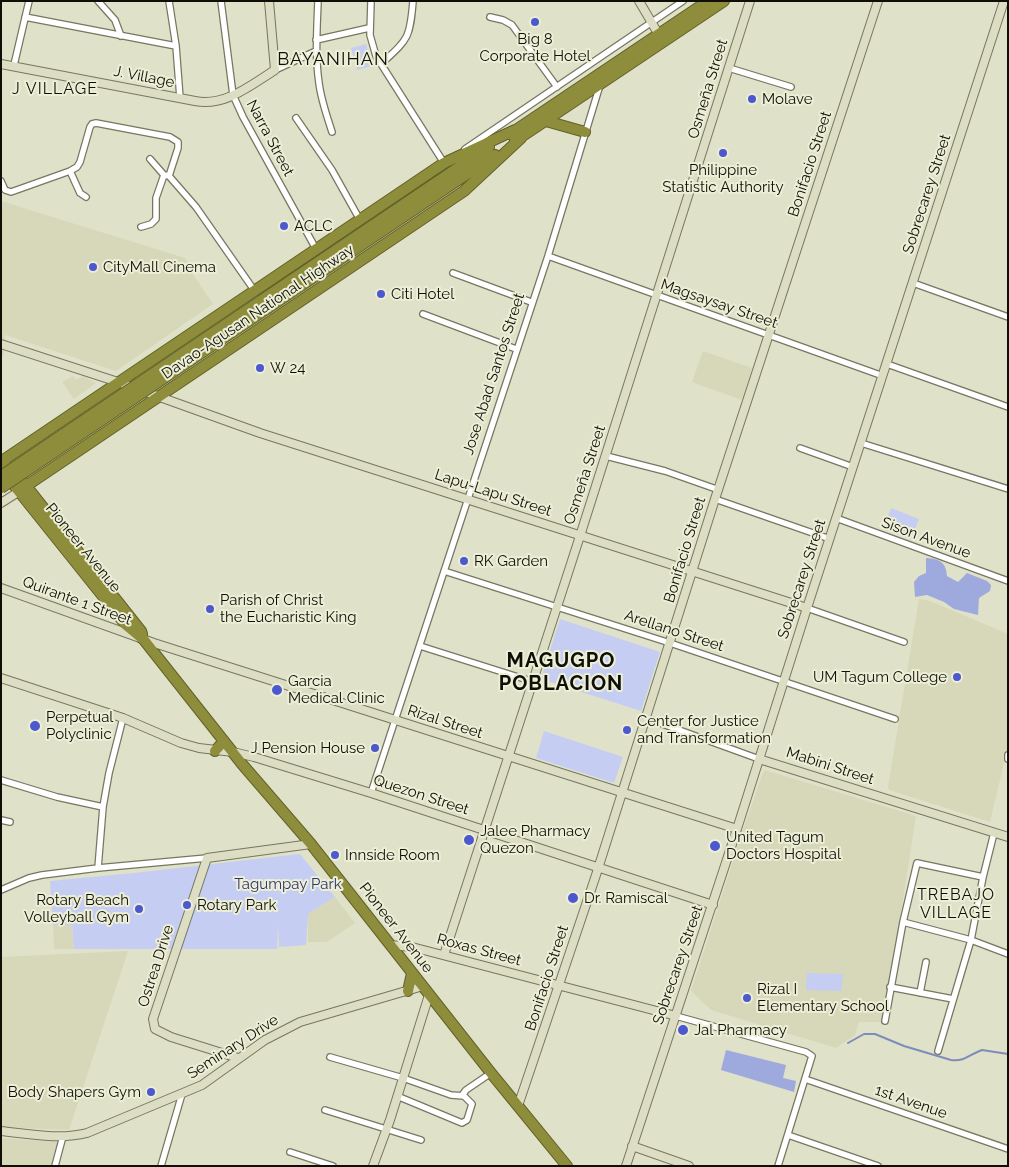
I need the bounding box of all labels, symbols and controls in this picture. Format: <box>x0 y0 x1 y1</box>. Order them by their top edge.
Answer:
marker: Big 8 Corporate Hotel <box>529 16 541 28</box>
place label: Big 8 Corporate Hotel <box>479 30 591 65</box>
street label: Osmeña Street <box>684 37 732 141</box>
district label: BAYANIHAN <box>276 49 390 71</box>
street label: J. Village <box>112 62 176 92</box>
district label: J VILLAGE <box>11 79 99 99</box>
place label: Molave <box>762 90 812 108</box>
marker: Molave <box>746 93 758 105</box>
street label: Narra Street <box>242 97 298 179</box>
street label: Bonifacio Street <box>784 109 836 219</box>
street label: Sobrecarey Street <box>899 132 955 256</box>
marker: Philippine Statistic Authority <box>717 147 729 159</box>
place label: Philippine Statistic Authority <box>662 161 784 196</box>
place label: ACLC <box>294 217 333 235</box>
marker: ACLC <box>278 220 290 232</box>
street label: Davao-Agusan National Highway <box>159 241 357 383</box>
place label: CityMall Cinema <box>103 258 216 276</box>
marker: CityMall Cinema <box>87 261 99 273</box>
street label: Magsaysay Street <box>658 276 780 332</box>
place label: Citi Hotel <box>391 285 454 303</box>
marker: Citi Hotel <box>375 288 387 300</box>
street label: Jose Abad Santos Street <box>459 291 529 457</box>
place label: W 24 <box>270 359 306 377</box>
marker: W 24 <box>254 362 266 374</box>
street label: Osmeña Street <box>560 423 610 527</box>
street label: Lapu-Lapu Street <box>432 466 554 520</box>
street label: Bonifacio Street <box>660 495 710 605</box>
street label: Pioneer Avenue <box>42 500 124 596</box>
street label: Sison Avenue <box>879 514 973 562</box>
street label: Sobrecarey Street <box>774 517 830 641</box>
place label: RK Garden <box>474 552 548 570</box>
marker: RK Garden <box>458 555 470 567</box>
street label: Quirante 1 Street <box>20 573 134 629</box>
place label: Parish of Christ the Eucharistic King <box>220 591 356 626</box>
marker: Parish of Christ the Eucharistic King <box>204 603 216 615</box>
street label: Arellano Street <box>622 606 726 656</box>
district label: MAGUGPO POBLACION <box>498 649 624 696</box>
place label: UM Tagum College <box>813 668 947 686</box>
marker: UM Tagum College <box>951 671 963 683</box>
place label: Garcia Medical Clinic <box>288 672 385 707</box>
marker: Garcia Medical Clinic <box>270 683 284 697</box>
street label: Rizal Street <box>405 701 485 743</box>
place label: Perpetual Polyclinic <box>46 708 113 743</box>
place label: Center for Justice and Transformation <box>637 712 771 747</box>
marker: Perpetual Polyclinic <box>28 719 42 733</box>
marker: Center for Justice and Transformation <box>621 724 633 736</box>
place label: J Pension House <box>250 739 365 757</box>
marker: J Pension House <box>369 742 381 754</box>
street label: Mabini Street <box>784 743 876 789</box>
street label: Quezon Street <box>371 771 471 819</box>
place label: Jalee Pharmacy Quezon <box>480 822 590 857</box>
place label: United Tagum Doctors Hospital <box>726 828 841 863</box>
marker: Jalee Pharmacy Quezon <box>462 833 476 847</box>
marker: United Tagum Doctors Hospital <box>708 839 722 853</box>
place label: Innside Room <box>345 846 440 864</box>
marker: Innside Room <box>329 849 341 861</box>
park label: Tagumpay Park <box>234 875 342 893</box>
street label: Pioneer Avenue <box>355 879 437 977</box>
district label: TREBAJO VILLAGE <box>916 885 996 923</box>
place label: Dr. Ramiscal <box>584 889 668 907</box>
place label: Rotary Beach Volleyball Gym <box>24 891 129 926</box>
marker: Dr. Ramiscal <box>566 891 580 905</box>
place label: Rotary Park <box>197 896 276 914</box>
marker: Rotary Park <box>181 899 193 911</box>
marker: Rotary Beach Volleyball Gym <box>133 903 145 915</box>
street label: Sobrecarey Street <box>649 903 707 1027</box>
street label: Ostrea Drive <box>134 923 178 1009</box>
street label: Bonifacio Street <box>521 923 573 1033</box>
street label: Roxas Street <box>435 930 523 970</box>
place label: Rizal I Elementary School <box>757 980 889 1015</box>
marker: Rizal I Elementary School <box>741 992 753 1004</box>
street label: Seminary Drive <box>184 1011 282 1083</box>
place label: Jal Pharmacy <box>694 1021 787 1039</box>
marker: Jal Pharmacy <box>676 1023 690 1037</box>
street label: 1st Avenue <box>873 1081 949 1123</box>
place label: Body Shapers Gym <box>8 1083 141 1101</box>
marker: Body Shapers Gym <box>145 1086 157 1098</box>

